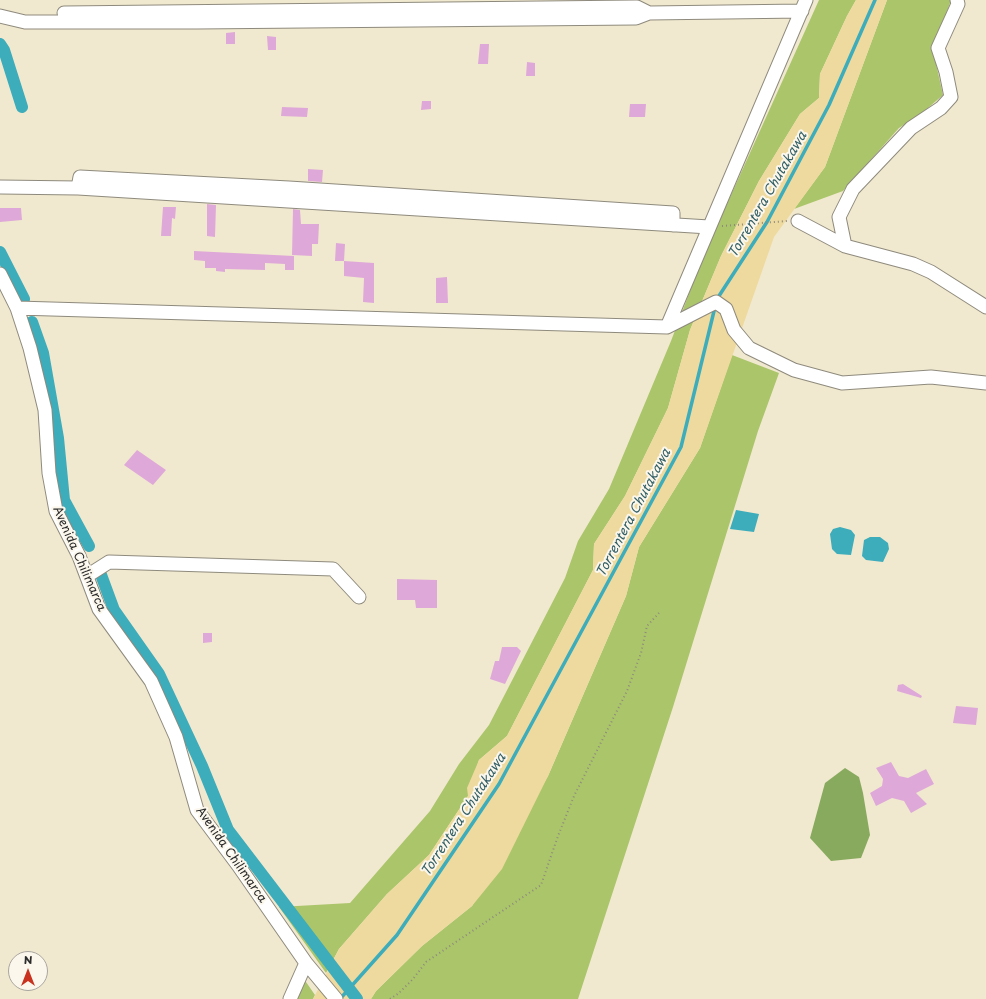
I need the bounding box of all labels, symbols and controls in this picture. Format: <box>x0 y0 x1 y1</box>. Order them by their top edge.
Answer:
water label: Torrentera Chutakawa <box>726 129 810 261</box>
water label: Torrentera Chutakawa <box>594 446 674 580</box>
street label: Avenida Chilimarca <box>49 504 109 614</box>
water label: Torrentera Chutakawa <box>419 751 509 879</box>
street label: Avenida Chilimarca <box>193 804 269 906</box>
north arrow <box>8 951 48 991</box>
text: N <box>24 951 32 968</box>

